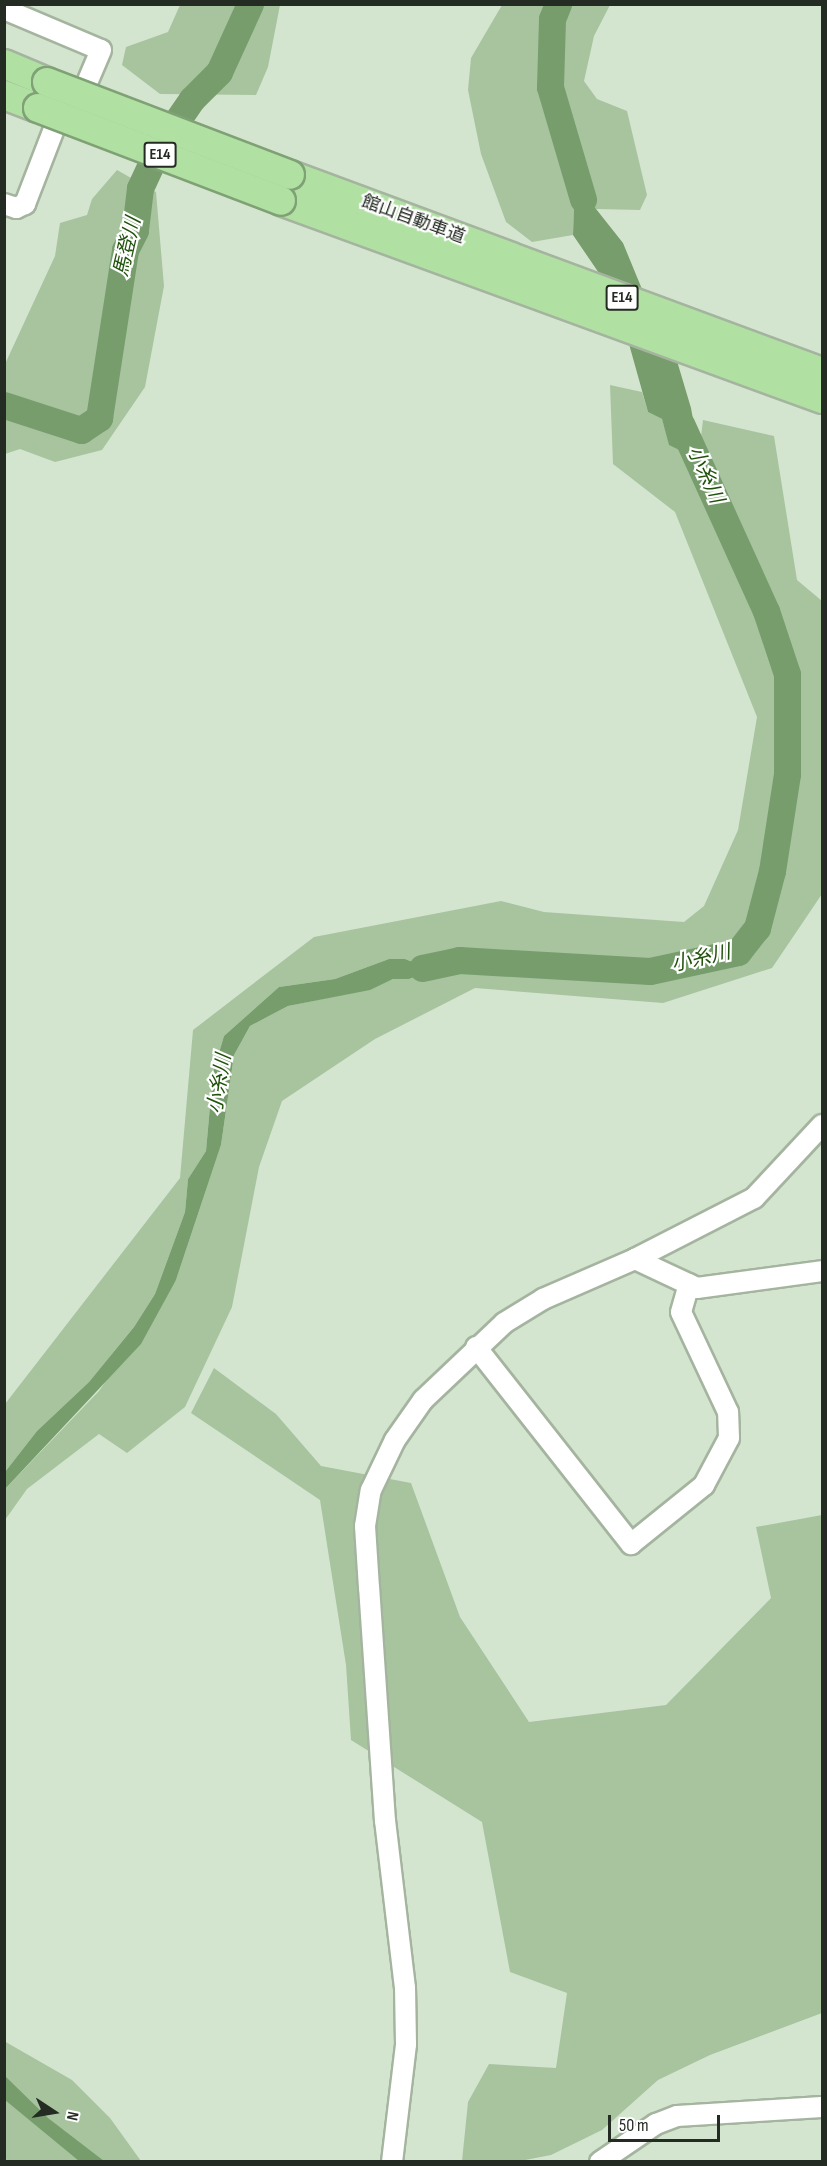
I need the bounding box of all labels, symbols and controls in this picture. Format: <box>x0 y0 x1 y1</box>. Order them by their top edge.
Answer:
road number: E14 <box>144 142 176 168</box>
street label: 館山自動車道 <box>359 191 467 249</box>
water label: 馬登川 <box>110 215 146 279</box>
road number: E14 <box>606 285 638 311</box>
water label: 小糸川 <box>682 443 728 507</box>
water label: 小糸川 <box>669 941 733 977</box>
water label: 小糸川 <box>203 1052 237 1116</box>
north arrow <box>24 2082 84 2142</box>
scale bar <box>611 2103 724 2141</box>
text: N <box>62 2110 82 2122</box>
text: 50 m <box>619 2115 649 2136</box>

